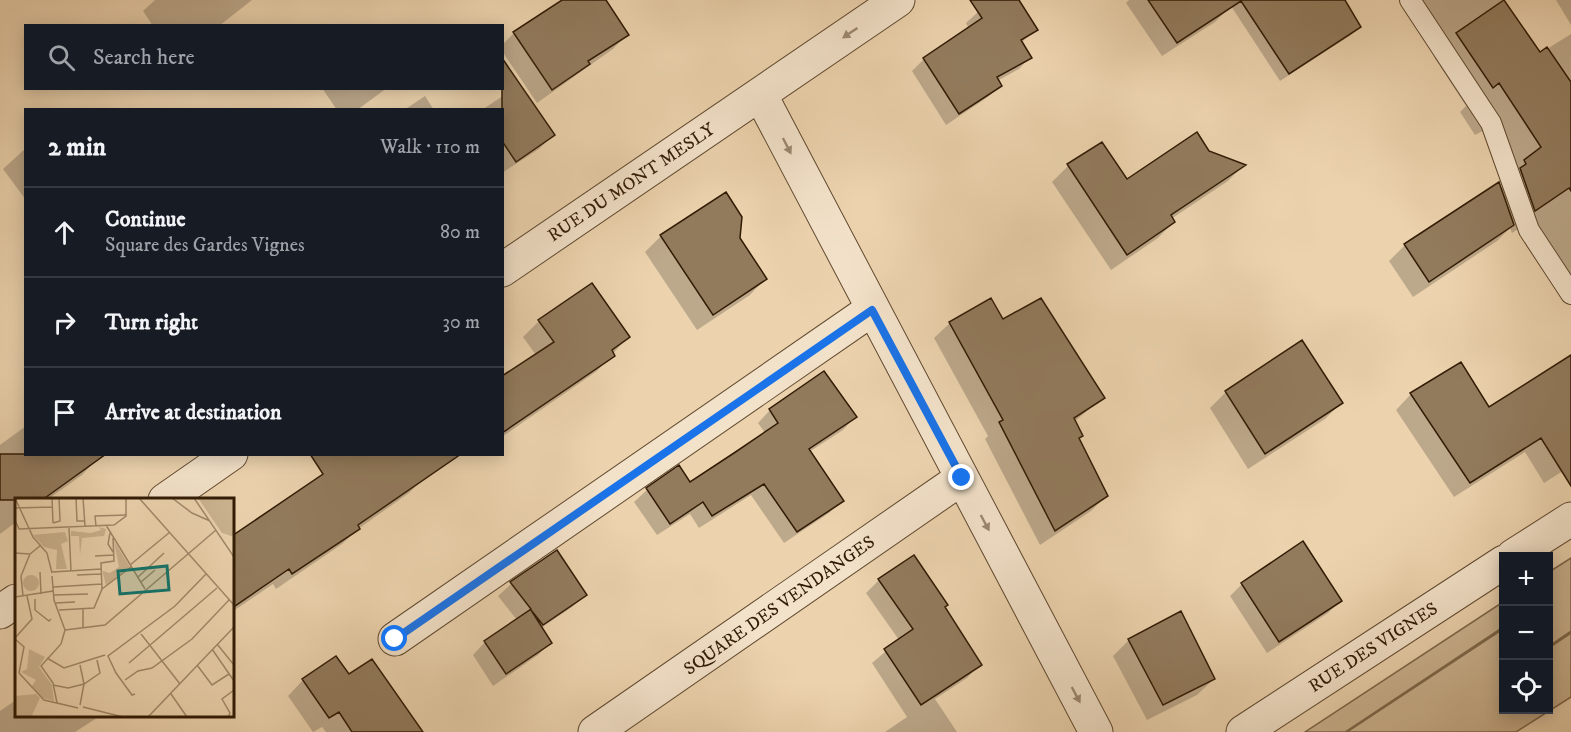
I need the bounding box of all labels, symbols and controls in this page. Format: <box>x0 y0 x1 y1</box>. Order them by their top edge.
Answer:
search box <box>24 24 504 90</box>
one-way arrow <box>842 27 858 39</box>
icon: search <box>45 41 78 74</box>
text: Search here <box>93 44 195 71</box>
street label: RUE DU MONT MESLY <box>544 118 720 247</box>
text: 2 min <box>48 131 106 164</box>
text: Walk · 110 m <box>380 135 480 160</box>
one-way arrow <box>782 137 792 154</box>
text: Continue <box>105 206 186 233</box>
icon: ahead <box>48 216 81 249</box>
text: 80 m <box>440 220 480 245</box>
text: Square des Gardes Vignes <box>105 233 305 258</box>
icon: right <box>48 306 81 339</box>
text: Turn right <box>105 309 198 336</box>
text: 30 m <box>442 310 480 335</box>
icon: arrive <box>48 396 81 429</box>
text: Arrive at destination <box>105 399 282 426</box>
route end <box>948 464 974 490</box>
inset map <box>15 498 234 717</box>
one-way arrow <box>980 514 990 531</box>
street label: SQUARE DES VENDANGES <box>680 531 879 680</box>
map controls <box>1499 552 1553 714</box>
button: + <box>1499 552 1553 606</box>
street label: RUE DES VIGNES <box>1305 598 1442 698</box>
button: − <box>1499 606 1553 660</box>
route start <box>381 625 407 651</box>
button: locate <box>1499 660 1553 714</box>
one-way arrow <box>1071 687 1081 704</box>

